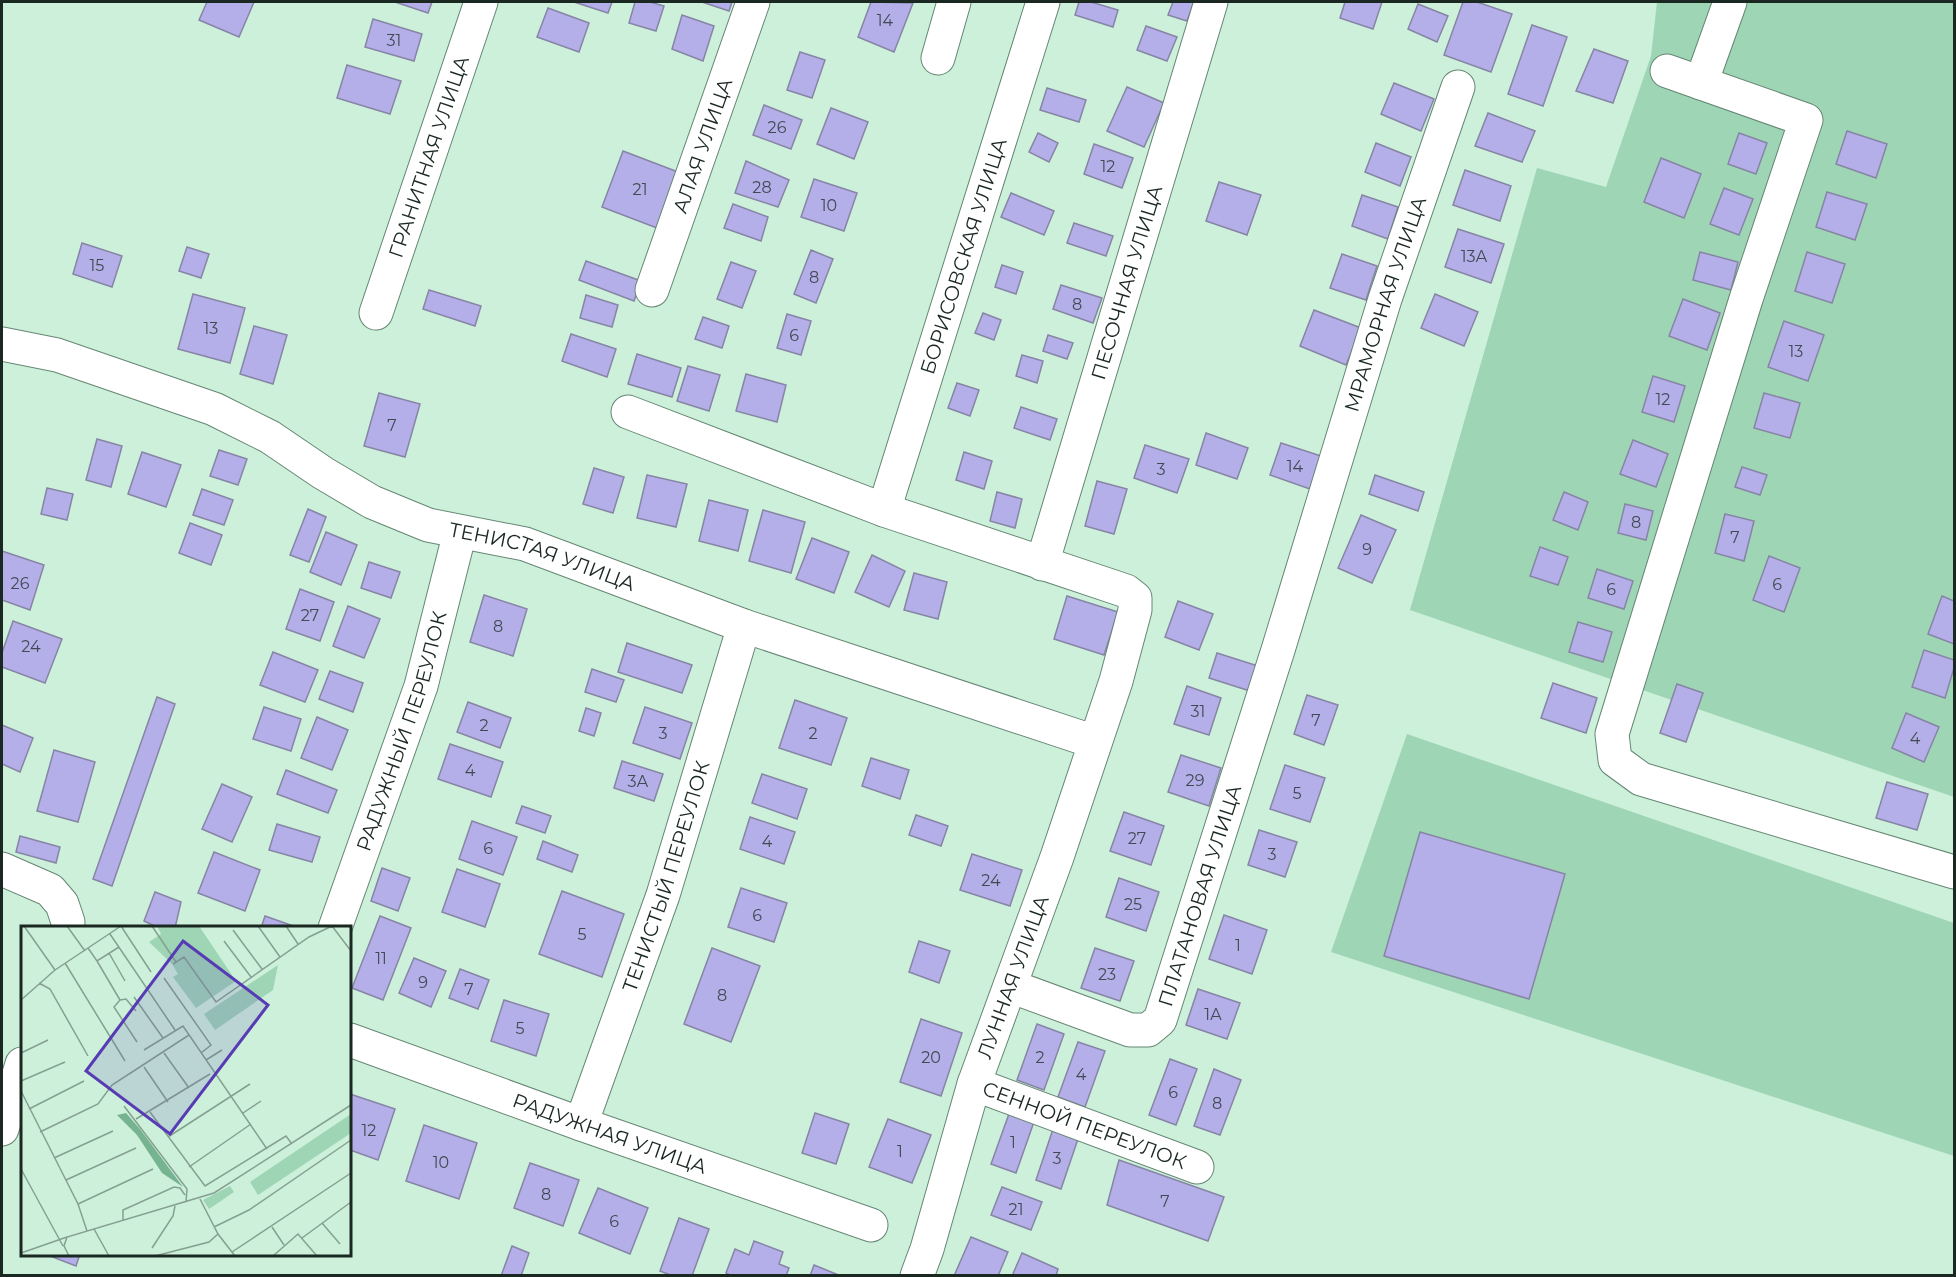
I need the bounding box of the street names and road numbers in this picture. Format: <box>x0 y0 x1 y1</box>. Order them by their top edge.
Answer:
street label: ГРАНИТНАЯ УЛИЦА <box>384 52 474 261</box>
street label: АЛАЯ УЛИЦА <box>668 75 737 216</box>
street label: БОРИСОВСКАЯ УЛИЦА <box>915 135 1012 377</box>
street label: ПЕСОЧНАЯ УЛИЦА <box>1086 182 1167 383</box>
street label: МРАМОРНАЯ УЛИЦА <box>1339 193 1431 415</box>
street label: ТЕНИСТАЯ УЛИЦА <box>447 517 639 596</box>
street label: РАДУЖНЫЙ ПЕРЕУЛОК <box>351 609 452 854</box>
street label: ТЕНИСТЫЙ ПЕРЕУЛОК <box>617 758 715 995</box>
street label: ПЛАТАНОВАЯ УЛИЦА <box>1153 782 1246 1009</box>
street label: ЛУННАЯ УЛИЦА <box>972 892 1054 1062</box>
street label: СЕННОЙ ПЕРЕУЛОК <box>979 1076 1190 1174</box>
street label: РАДУЖНАЯ УЛИЦА <box>509 1088 710 1179</box>

